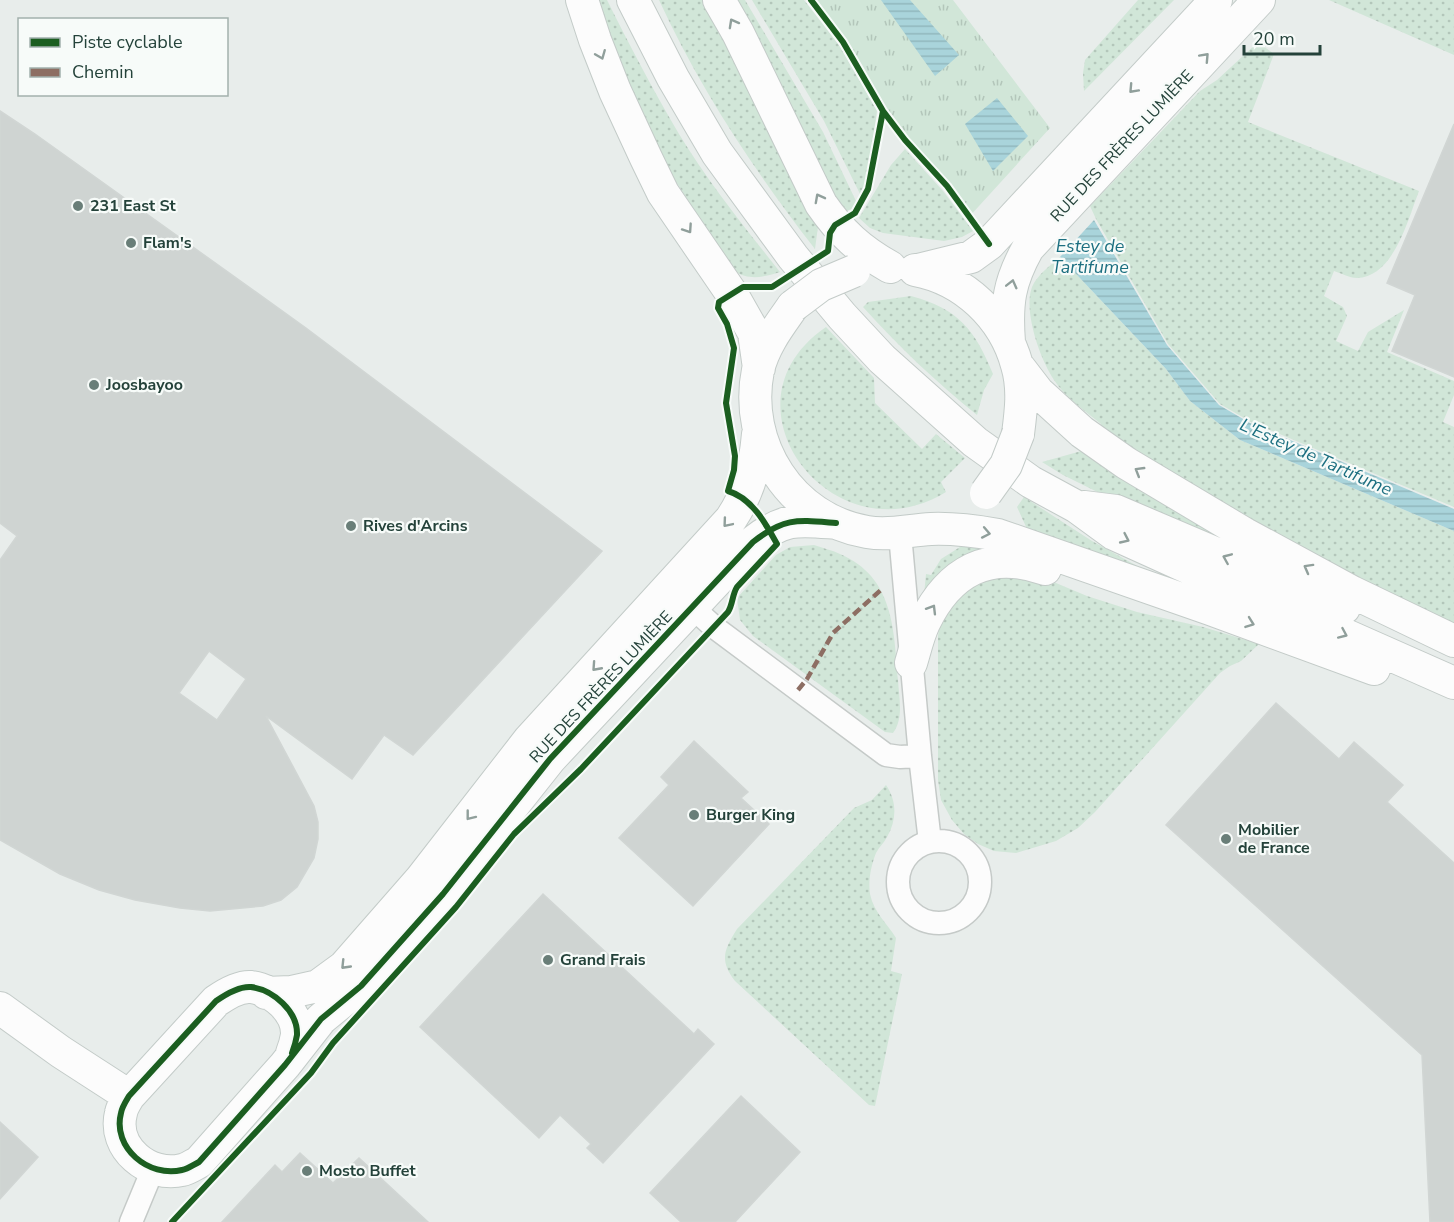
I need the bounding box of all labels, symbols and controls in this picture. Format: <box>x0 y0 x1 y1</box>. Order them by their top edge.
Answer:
legend <box>18 18 228 96</box>
scale bar <box>1244 18 1320 56</box>
one-way arrow <box>728 19 740 30</box>
text: 20 m <box>1253 27 1295 51</box>
text: Piste cyclable <box>72 30 183 54</box>
one-way arrow <box>594 49 606 60</box>
one-way arrow <box>1198 54 1209 64</box>
text: Chemin <box>72 60 134 84</box>
street label: RUE DES FRÈRES LUMIÈRE <box>1046 65 1198 227</box>
one-way arrow <box>1129 82 1140 93</box>
one-way arrow <box>815 194 826 204</box>
place label: 231 East St <box>90 195 177 217</box>
marker: 231 East St <box>71 199 85 213</box>
one-way arrow <box>681 223 692 234</box>
place label: Flam's <box>143 232 192 254</box>
water label: Estey de Tartifume <box>1051 234 1129 279</box>
marker: Flam's <box>124 236 138 250</box>
one-way arrow <box>1005 279 1017 290</box>
place label: Joosbayoo <box>105 374 183 396</box>
marker: Joosbayoo <box>87 378 101 392</box>
water label: L'Estey de Tartifume <box>1236 413 1396 502</box>
one-way arrow <box>1135 466 1145 478</box>
place label: Rives d'Arcins <box>363 515 468 537</box>
one-way arrow <box>723 516 734 527</box>
marker: Rives d'Arcins <box>344 519 358 533</box>
one-way arrow <box>981 526 991 539</box>
one-way arrow <box>1119 532 1130 544</box>
one-way arrow <box>1222 553 1233 565</box>
one-way arrow <box>1304 564 1314 575</box>
one-way arrow <box>925 605 937 615</box>
street label: RUE DES FRÈRES LUMIÈRE <box>525 606 677 768</box>
one-way arrow <box>1244 616 1255 629</box>
one-way arrow <box>1336 626 1347 638</box>
one-way arrow <box>592 660 603 671</box>
place label: Burger King <box>706 804 795 826</box>
marker: Burger King <box>687 808 701 822</box>
one-way arrow <box>466 809 477 820</box>
place label: Mobilier de France <box>1238 819 1310 859</box>
marker: Mobilier de France <box>1219 832 1233 846</box>
place label: Grand Frais <box>560 949 646 971</box>
marker: Grand Frais <box>541 953 555 967</box>
one-way arrow <box>341 957 352 968</box>
place label: Mosto Buffet <box>319 1160 416 1182</box>
marker: Mosto Buffet <box>300 1164 314 1178</box>

